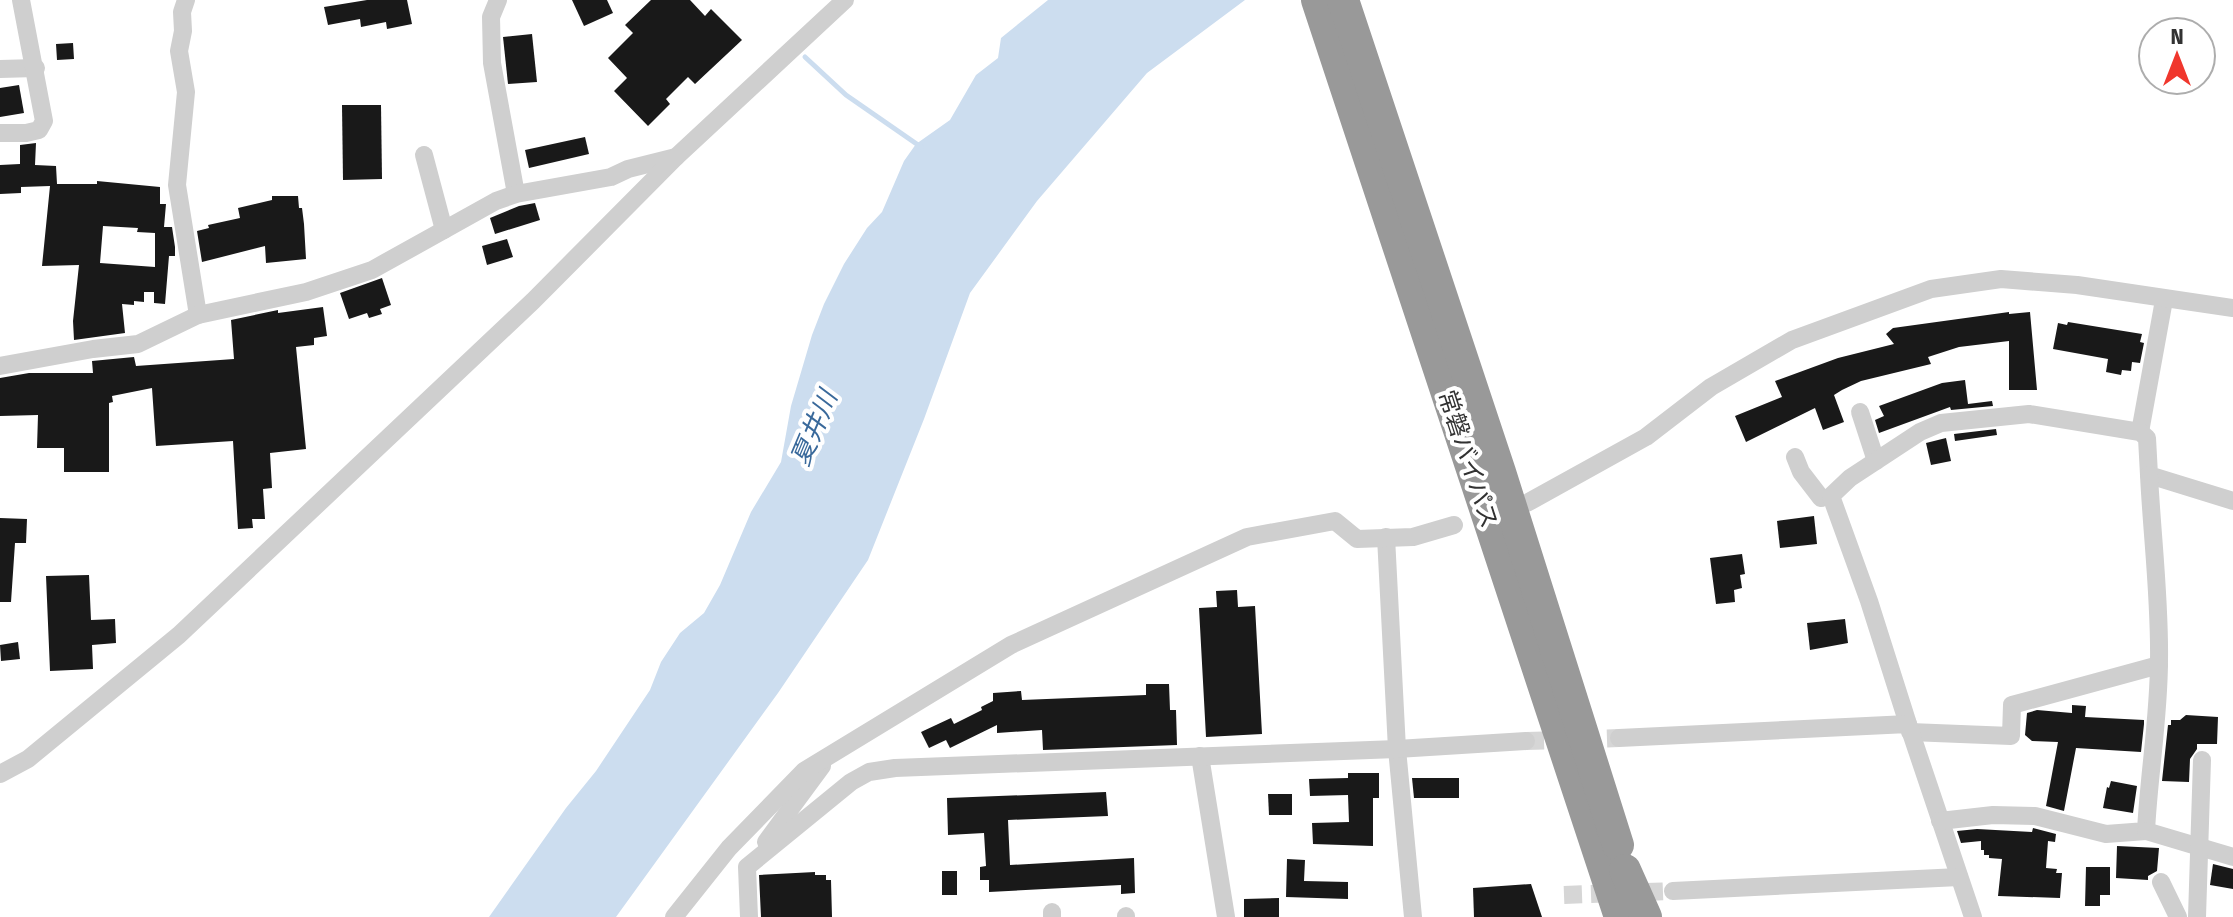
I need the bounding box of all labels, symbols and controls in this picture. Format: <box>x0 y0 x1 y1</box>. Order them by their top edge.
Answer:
north arrow <box>2137 16 2217 96</box>
text: N <box>2170 23 2184 50</box>
water label: 夏井川 <box>785 383 845 470</box>
street label: 常磐バイパス <box>1433 386 1503 532</box>

